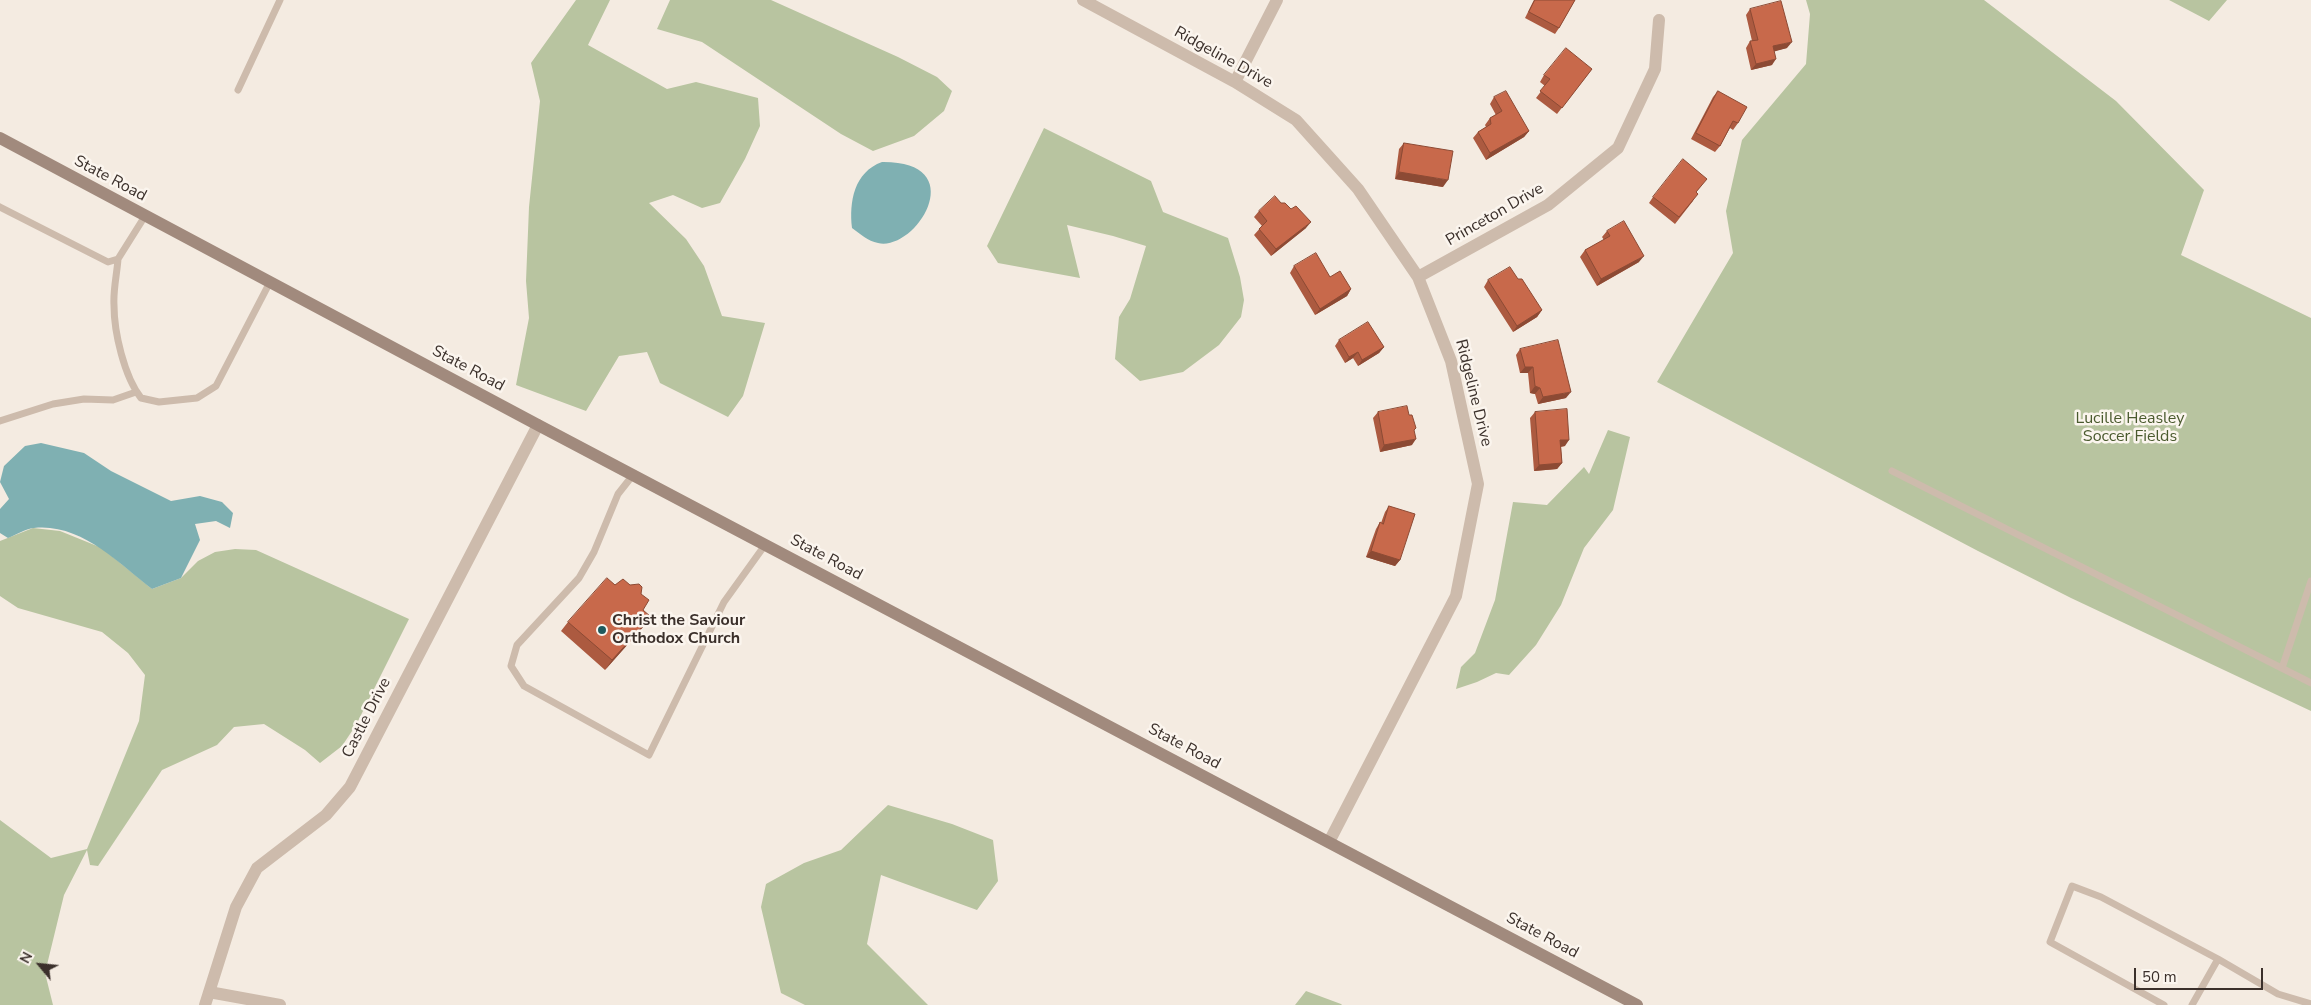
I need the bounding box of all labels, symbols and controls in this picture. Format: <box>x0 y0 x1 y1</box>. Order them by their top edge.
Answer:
street label: Ridgeline Drive <box>1170 23 1276 93</box>
street label: State Road <box>71 152 149 206</box>
street label: Princeton Drive <box>1443 179 1547 251</box>
street label: Ridgeline Drive <box>1450 337 1496 449</box>
street label: State Road <box>429 342 507 396</box>
park label: Lucille Heasley Soccer Fields <box>2076 409 2184 447</box>
street label: State Road <box>787 531 865 585</box>
place label: Christ the Saviour Orthodox Church <box>612 611 745 649</box>
marker: Christ the Saviour Orthodox Church <box>596 624 608 636</box>
street label: Castle Drive <box>339 675 395 761</box>
street label: State Road <box>1145 720 1223 774</box>
street label: State Road <box>1503 909 1581 963</box>
north arrow <box>15 940 65 990</box>
text: N <box>15 949 37 967</box>
scale bar <box>2136 958 2265 990</box>
text: 50 m <box>2142 967 2177 987</box>

